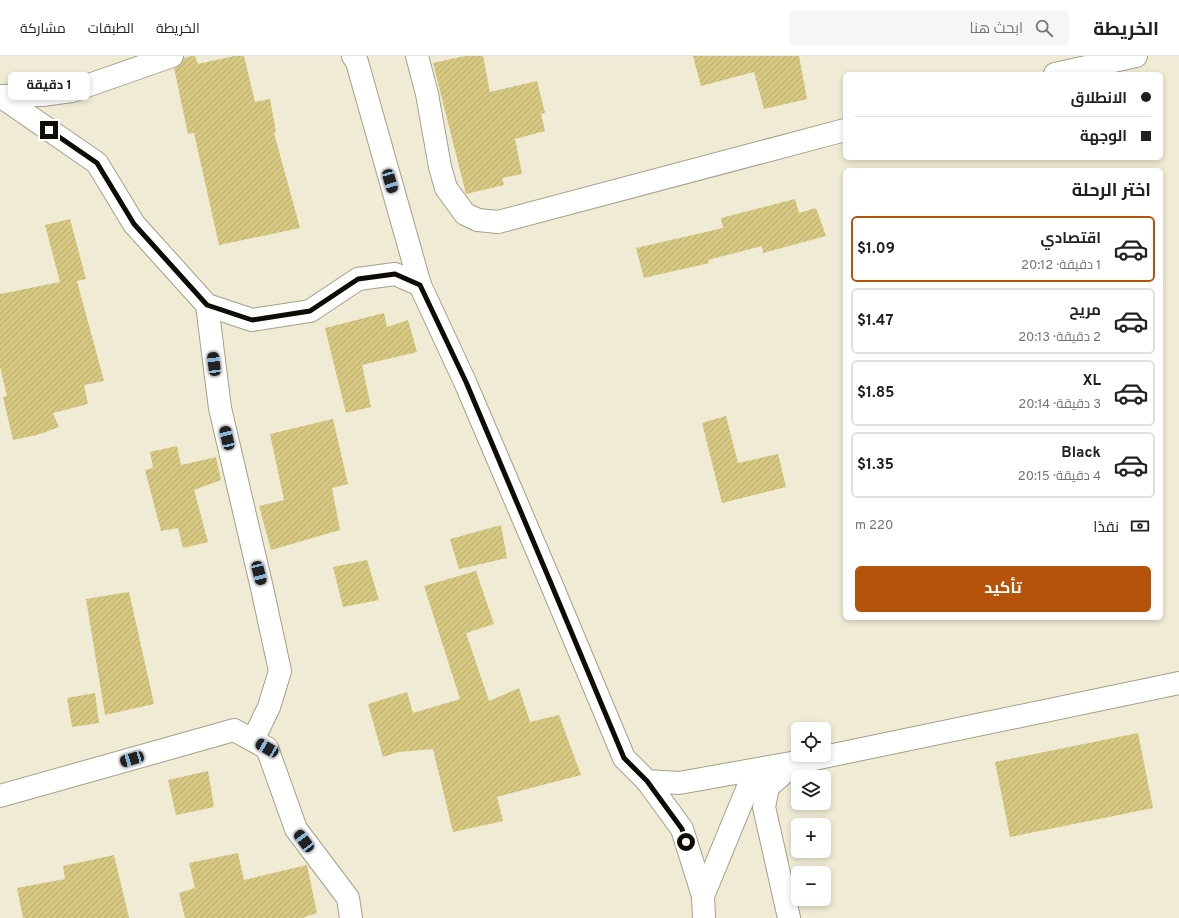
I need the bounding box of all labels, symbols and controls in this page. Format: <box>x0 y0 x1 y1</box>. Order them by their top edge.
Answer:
search box <box>789 10 1069 46</box>
icon: search <box>1033 17 1055 39</box>
text: الخريطة <box>1093 18 1159 42</box>
text: ابحث هنا <box>970 20 1023 39</box>
text: مشاركة <box>20 21 66 38</box>
text: الطبقات <box>88 21 134 38</box>
text: الخريطة <box>156 21 200 38</box>
callout: 1 دقيقة <box>8 72 90 100</box>
text: 1 دقيقة <box>26 78 72 94</box>
text: الانطلاق <box>1071 90 1127 109</box>
route end <box>40 121 58 139</box>
text: الوجهة <box>1080 128 1127 147</box>
car <box>381 168 399 194</box>
text: اختر الرحلة <box>1072 180 1151 203</box>
text: اقتصادي <box>1041 230 1101 249</box>
icon: car <box>1113 231 1149 267</box>
text: $1.09 <box>857 240 895 259</box>
text: 1 دقيقة · 20:12 <box>1021 258 1101 274</box>
text: مريح <box>1069 302 1101 321</box>
icon: car <box>1113 303 1149 339</box>
text: $1.47 <box>857 312 893 331</box>
text: 2 دقيقة · 20:13 <box>1018 330 1101 346</box>
car <box>207 351 221 377</box>
text: XL <box>1083 372 1101 391</box>
icon: car <box>1113 375 1149 411</box>
text: $1.85 <box>857 384 894 403</box>
text: 3 دقيقة · 20:14 <box>1018 397 1101 413</box>
car <box>218 425 236 451</box>
text: Black <box>1061 444 1101 463</box>
icon: car <box>1113 447 1149 483</box>
text: $1.35 <box>857 456 894 475</box>
text: 4 دقيقة · 20:15 <box>1018 469 1101 485</box>
icon: cash <box>1129 515 1151 537</box>
text: 220 m <box>855 518 893 534</box>
text: نقدًا <box>1093 519 1119 538</box>
car <box>250 560 268 586</box>
button: تأكيد <box>855 566 1151 612</box>
map controls <box>791 722 831 906</box>
button: locate <box>791 722 831 762</box>
car <box>254 737 280 759</box>
car <box>119 750 145 768</box>
button: layers <box>791 770 831 810</box>
button: + <box>791 818 831 858</box>
car <box>292 828 316 854</box>
route start <box>677 833 695 851</box>
button: − <box>791 866 831 906</box>

